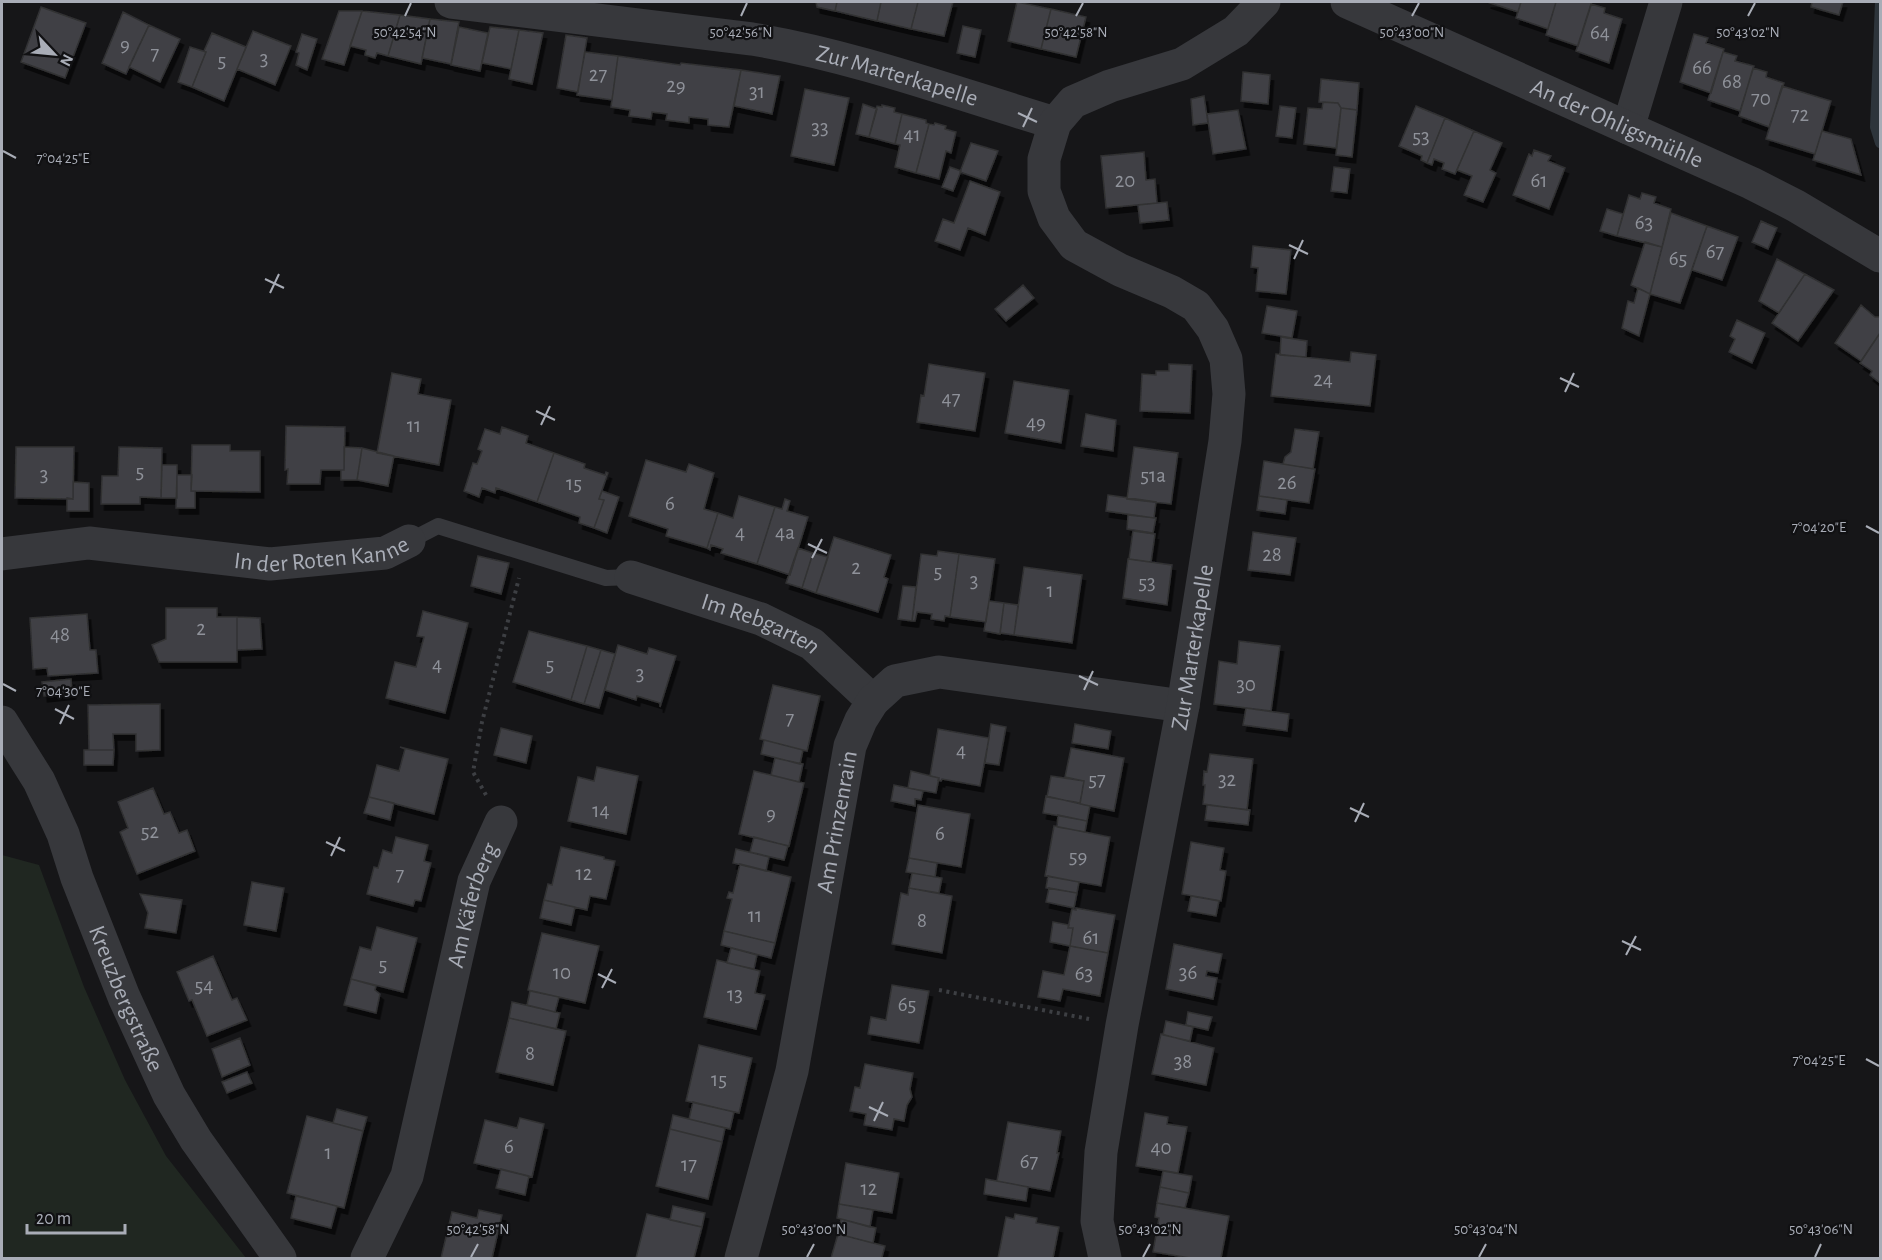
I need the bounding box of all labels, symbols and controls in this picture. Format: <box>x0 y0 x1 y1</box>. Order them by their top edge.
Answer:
house number: 64 <box>1590 22 1610 43</box>
north arrow <box>24 24 84 84</box>
text: 50°42'54"N <box>373 25 437 40</box>
text: 50°42'56"N <box>710 25 772 40</box>
text: 50°42'58"N <box>1045 25 1107 40</box>
text: 50°43'00"N <box>1380 25 1444 40</box>
text: 50°43'02"N <box>1716 25 1780 40</box>
house number: 9 <box>120 34 130 55</box>
street label: Zur Marterkapelle <box>814 41 981 111</box>
house number: 7 <box>151 43 160 64</box>
house number: 3 <box>260 48 268 69</box>
house number: 5 <box>218 50 226 71</box>
text: N <box>57 52 76 69</box>
house number: 66 <box>1692 57 1712 78</box>
house number: 27 <box>589 64 607 85</box>
house number: 68 <box>1722 71 1742 92</box>
house number: 29 <box>666 75 686 96</box>
street label: An der Ohligsmühle <box>1527 75 1707 173</box>
house number: 31 <box>749 81 765 102</box>
house number: 70 <box>1751 88 1771 109</box>
house number: 72 <box>1791 104 1809 125</box>
house number: 33 <box>811 117 829 138</box>
house number: 41 <box>903 124 921 145</box>
house number: 53 <box>1412 126 1430 147</box>
text: 7°04'25"E <box>37 151 89 166</box>
house number: 20 <box>1115 170 1135 191</box>
house number: 61 <box>1530 170 1548 191</box>
house number: 63 <box>1635 212 1653 233</box>
house number: 67 <box>1706 241 1725 262</box>
house number: 65 <box>1669 248 1687 269</box>
house number: 24 <box>1313 369 1333 390</box>
house number: 47 <box>942 388 961 409</box>
house number: 49 <box>1026 412 1046 433</box>
house number: 11 <box>407 415 421 436</box>
house number: 5 <box>136 461 144 482</box>
house number: 3 <box>40 464 48 485</box>
house number: 51a <box>1140 465 1166 486</box>
house number: 26 <box>1277 472 1297 493</box>
house number: 15 <box>566 473 582 494</box>
house number: 6 <box>665 493 675 514</box>
text: 7°04'20"E <box>1792 520 1846 535</box>
house number: 4 <box>735 522 745 543</box>
house number: 4a <box>775 522 795 543</box>
street label: In der Roten Kanne <box>233 532 413 577</box>
house number: 28 <box>1262 544 1282 565</box>
house number: 2 <box>851 557 861 578</box>
house number: 5 <box>934 561 942 582</box>
street label: Zur Marterkapelle <box>1168 563 1218 732</box>
house number: 3 <box>970 570 978 591</box>
house number: 53 <box>1138 572 1156 593</box>
house number: 1 <box>1046 580 1054 601</box>
street label: Im Rebgarten <box>698 590 825 659</box>
house number: 2 <box>196 618 206 639</box>
house number: 48 <box>50 624 70 645</box>
house number: 4 <box>432 654 442 675</box>
house number: 5 <box>546 654 554 675</box>
house number: 3 <box>636 663 644 684</box>
house number: 30 <box>1236 674 1256 695</box>
text: 7°04'30"E <box>36 684 90 699</box>
house number: 7 <box>786 708 795 729</box>
house number: 4 <box>956 740 966 761</box>
street label: Am Prinzenrain <box>813 749 862 895</box>
house number: 57 <box>1088 769 1106 790</box>
house number: 32 <box>1218 769 1236 790</box>
house number: 14 <box>592 800 610 821</box>
house number: 9 <box>766 803 776 824</box>
house number: 52 <box>141 821 159 842</box>
house number: 6 <box>935 823 945 844</box>
street label: Am Käferberg <box>444 839 503 970</box>
house number: 59 <box>1069 846 1087 867</box>
house number: 12 <box>576 863 592 884</box>
house number: 7 <box>396 864 405 885</box>
house number: 11 <box>748 905 762 926</box>
house number: 8 <box>917 910 927 931</box>
street label: Kreuzbergstraße <box>84 922 167 1075</box>
house number: 61 <box>1082 927 1100 948</box>
house number: 5 <box>379 954 387 975</box>
house number: 10 <box>553 962 571 983</box>
house number: 36 <box>1179 962 1197 983</box>
house number: 63 <box>1075 963 1093 984</box>
house number: 54 <box>195 975 213 996</box>
house number: 13 <box>727 984 743 1005</box>
house number: 65 <box>898 994 916 1015</box>
house number: 8 <box>525 1043 535 1064</box>
house number: 38 <box>1174 1051 1192 1072</box>
text: 7°04'25"E <box>1793 1053 1845 1068</box>
house number: 15 <box>711 1069 727 1090</box>
house number: 6 <box>504 1136 514 1157</box>
house number: 40 <box>1150 1137 1172 1158</box>
house number: 1 <box>324 1142 332 1163</box>
house number: 67 <box>1020 1151 1039 1172</box>
house number: 17 <box>681 1154 697 1175</box>
house number: 12 <box>861 1178 877 1199</box>
scale bar <box>27 1197 124 1235</box>
text: 20 m <box>36 1210 71 1228</box>
text: 50°42'58"N <box>447 1222 509 1237</box>
text: 50°43'00"N <box>782 1222 846 1237</box>
text: 50°43'02"N <box>1118 1222 1182 1237</box>
text: 50°43'04"N <box>1454 1222 1518 1237</box>
text: 50°43'06"N <box>1789 1222 1853 1237</box>

